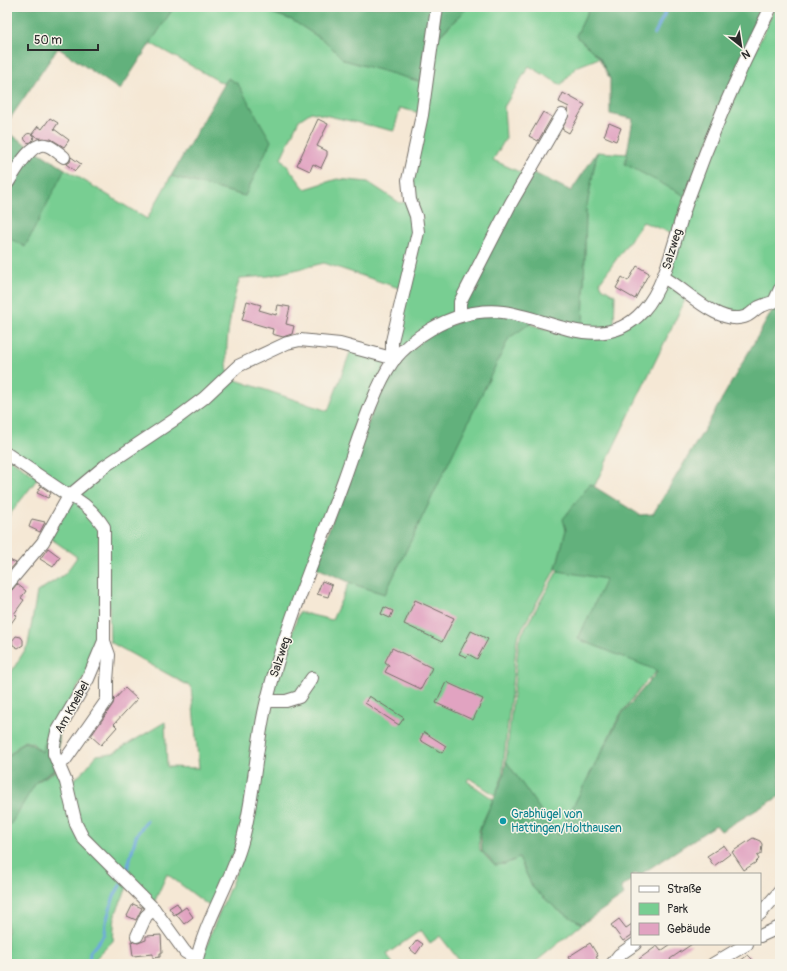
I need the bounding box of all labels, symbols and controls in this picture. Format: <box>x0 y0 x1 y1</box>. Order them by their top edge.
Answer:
scale bar <box>28 26 98 52</box>
north arrow <box>721 26 761 66</box>
text: 50 m <box>34 33 62 48</box>
text: N <box>739 47 752 62</box>
street label: Salzweg <box>659 227 686 271</box>
street label: Salzweg <box>267 635 294 679</box>
street label: Am Kneibel <box>52 678 93 736</box>
place label: Grabhügel von Hattingen/Holthausen <box>511 807 622 836</box>
marker: Grabhügel von Hattingen/Holthausen <box>498 816 508 826</box>
legend <box>631 873 761 945</box>
text: Straße <box>667 882 701 897</box>
text: Park <box>667 902 688 917</box>
text: Gebäude <box>667 922 711 937</box>

